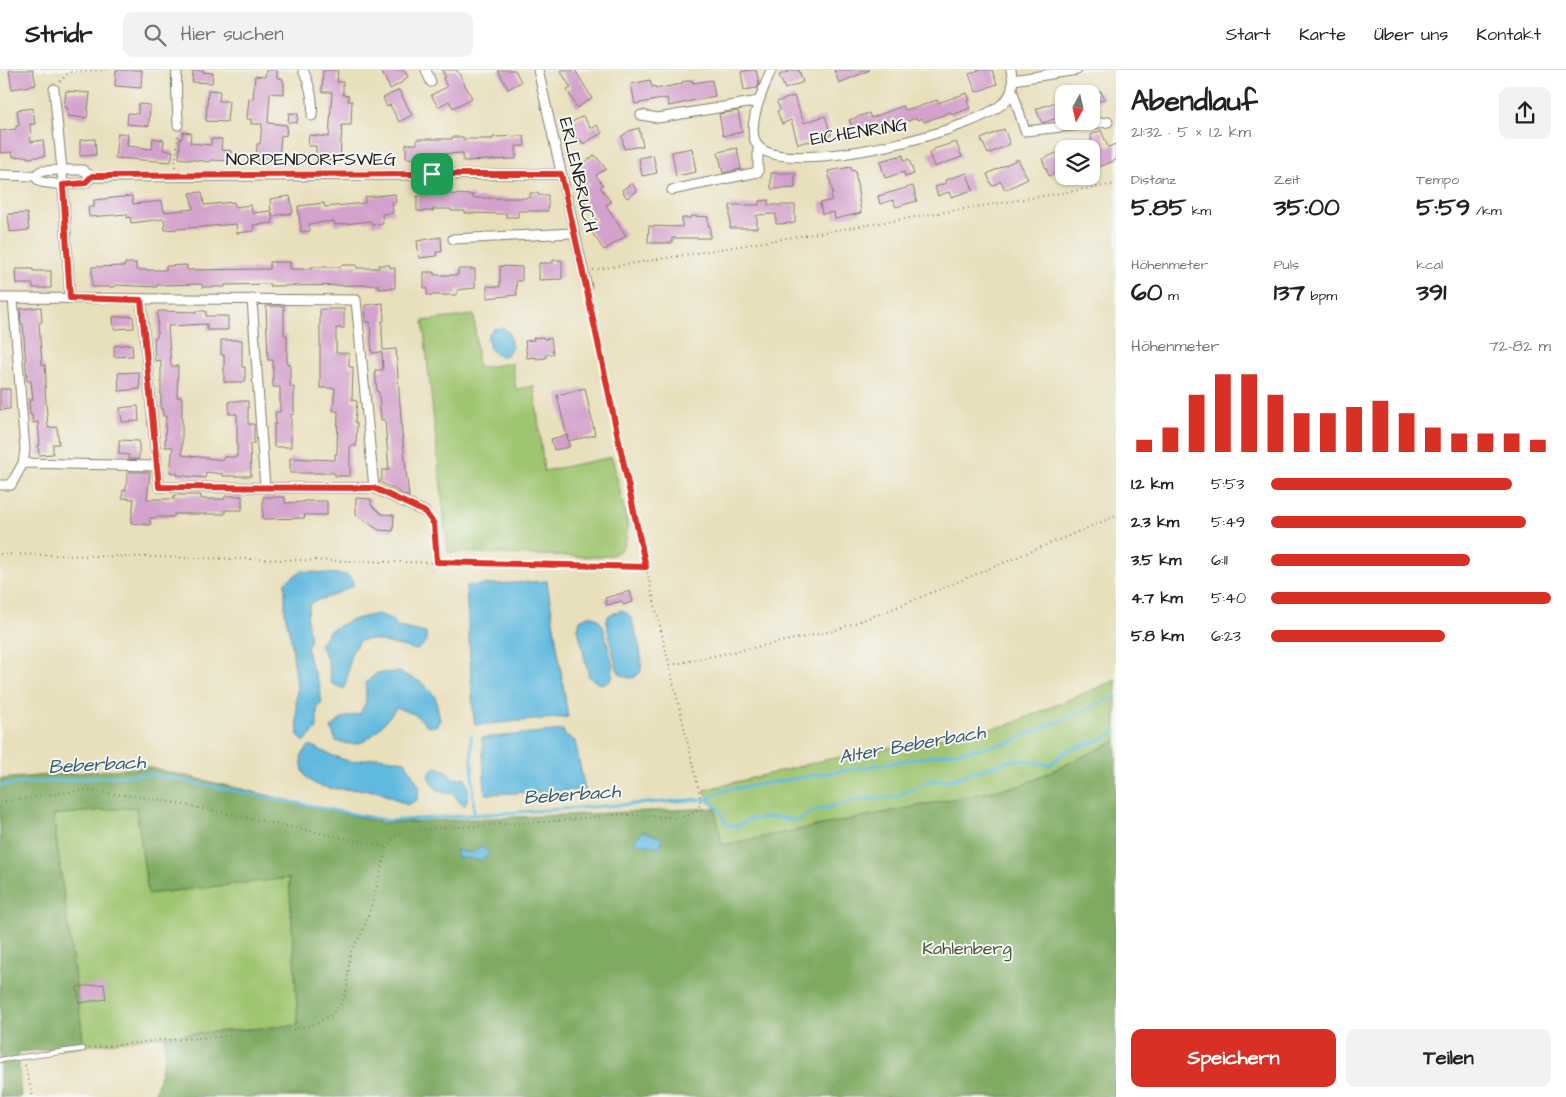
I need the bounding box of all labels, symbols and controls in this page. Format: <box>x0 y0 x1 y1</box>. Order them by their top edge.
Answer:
search box <box>123 12 473 57</box>
text: Stridr <box>25 18 93 52</box>
icon: search <box>141 21 169 49</box>
text: Hier suchen <box>181 21 284 48</box>
text: Start <box>1226 22 1271 47</box>
text: Karte <box>1299 22 1346 47</box>
text: Über uns <box>1374 22 1448 47</box>
text: Kontakt <box>1476 22 1541 47</box>
text: Abendlauf <box>1131 82 1258 121</box>
north arrow <box>1055 85 1100 130</box>
map controls <box>1055 85 1100 185</box>
button: share <box>1499 87 1551 139</box>
street label: EICHENRING <box>809 112 910 152</box>
street label: ERLENBRUCH <box>553 115 603 235</box>
text: 21:32 · 5 × 1.2 km <box>1131 121 1251 143</box>
button: layers <box>1055 140 1100 185</box>
street label: NORDENDORFSWEG <box>226 147 397 172</box>
pin <box>411 153 453 195</box>
icon: arrive <box>418 160 446 188</box>
text: Distanz <box>1131 170 1176 190</box>
text: Zeit <box>1274 170 1300 190</box>
text: Tempo <box>1416 170 1459 190</box>
text: 5.85 <box>1131 190 1186 225</box>
text: 35:00 <box>1274 190 1340 225</box>
text: 5:59 <box>1416 190 1470 225</box>
text: km <box>1186 201 1211 221</box>
text: /km <box>1470 201 1502 221</box>
text: Höhenmeter <box>1131 255 1208 275</box>
text: Puls <box>1274 255 1299 275</box>
text: kcal <box>1416 255 1443 275</box>
text: 60 <box>1131 275 1162 310</box>
text: 137 <box>1274 275 1305 310</box>
text: 391 <box>1416 275 1446 310</box>
text: m <box>1162 286 1179 306</box>
text: bpm <box>1305 286 1337 306</box>
text: Höhenmeter <box>1131 335 1219 357</box>
text: 72–82 m <box>1489 335 1551 357</box>
text: 1.2 km <box>1131 473 1173 495</box>
text: 5:53 <box>1211 473 1244 495</box>
text: 2.3 km <box>1131 511 1179 533</box>
text: 5:49 <box>1211 511 1245 533</box>
text: 3.5 km <box>1131 549 1181 571</box>
text: 6:11 <box>1211 549 1228 571</box>
text: 4.7 km <box>1131 587 1183 609</box>
text: 5:40 <box>1211 587 1246 609</box>
text: 5.8 km <box>1131 625 1184 647</box>
text: 6:23 <box>1211 625 1241 647</box>
water label: Alter Beberbach <box>837 719 989 771</box>
water label: Beberbach <box>48 749 148 781</box>
water label: Beberbach <box>523 778 623 812</box>
park label: Kahlenberg <box>922 936 1012 962</box>
button: Speichern <box>1131 1029 1336 1087</box>
button: Teilen <box>1346 1029 1551 1087</box>

